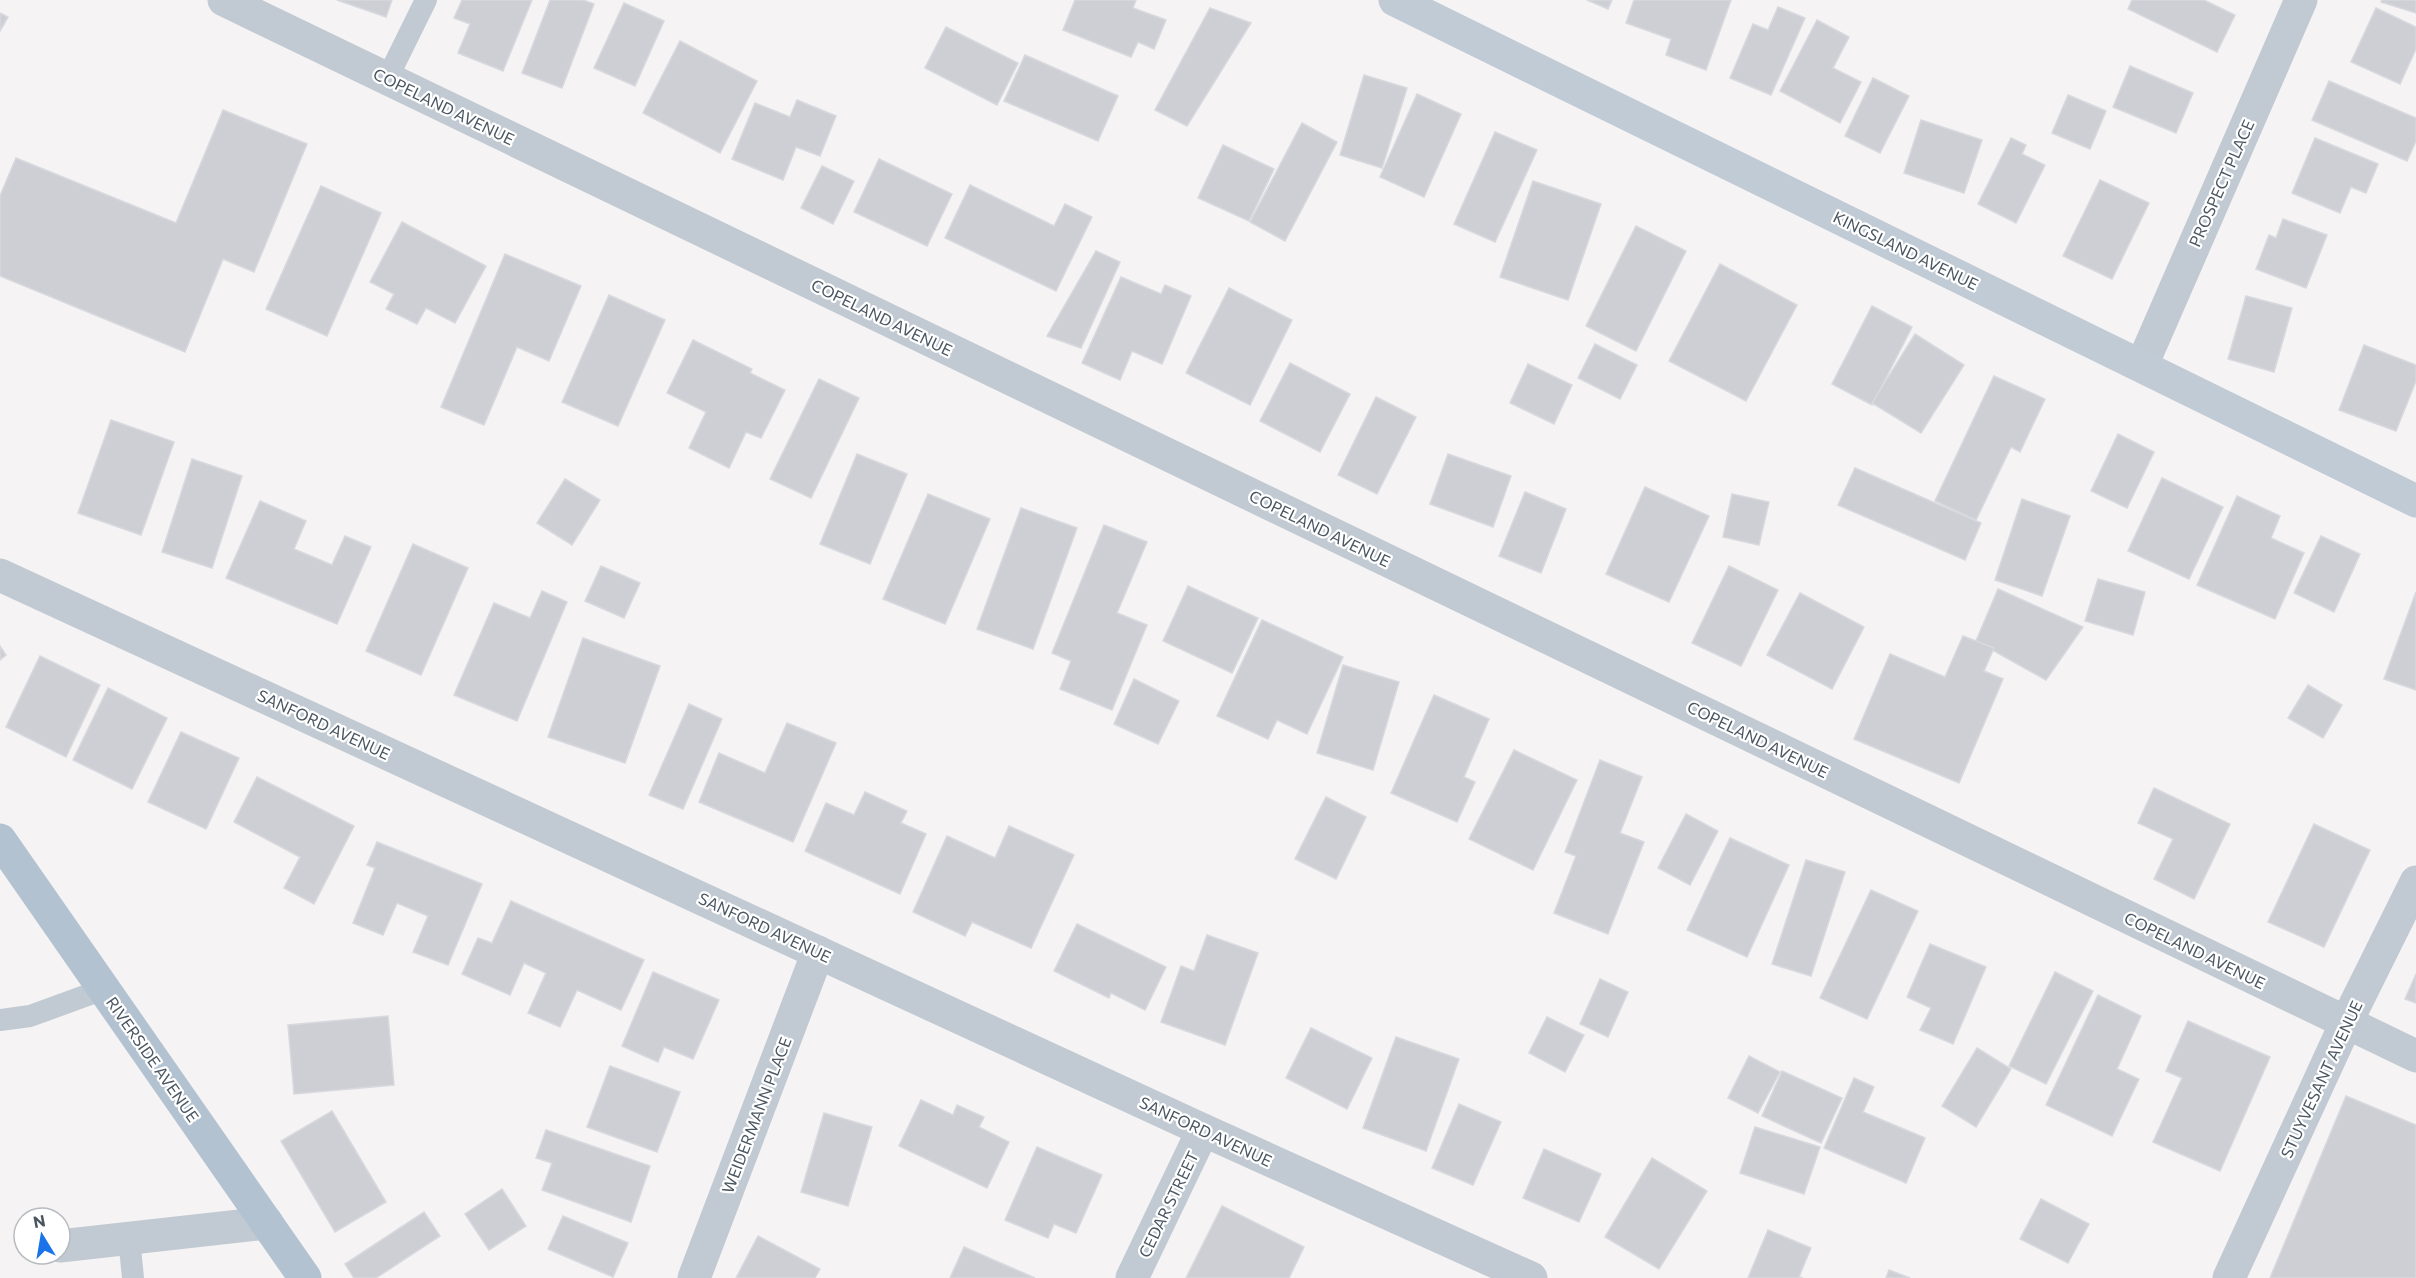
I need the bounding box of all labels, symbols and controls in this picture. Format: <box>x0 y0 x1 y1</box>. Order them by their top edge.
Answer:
street label: COPELAND AVENUE <box>370 64 518 148</box>
street label: PROSPECT PLACE <box>2184 117 2258 249</box>
street label: KINGSLAND AVENUE <box>1830 207 1982 293</box>
street label: COPELAND AVENUE <box>808 275 956 359</box>
street label: COPELAND AVENUE <box>1246 486 1394 570</box>
street label: SANFORD AVENUE <box>255 685 393 763</box>
street label: COPELAND AVENUE <box>1684 697 1832 781</box>
street label: SANFORD AVENUE <box>696 888 834 966</box>
street label: COPELAND AVENUE <box>2121 908 2269 992</box>
street label: RIVERSIDE AVENUE <box>103 993 203 1125</box>
street label: STUYVESANT AVENUE <box>2276 997 2366 1161</box>
street label: WEIDERMANN PLACE <box>717 1034 795 1196</box>
street label: SANFORD AVENUE <box>1137 1092 1275 1170</box>
street label: CEDAR STREET <box>1134 1148 1202 1260</box>
north arrow <box>12 1206 72 1266</box>
text: N <box>31 1210 47 1231</box>

